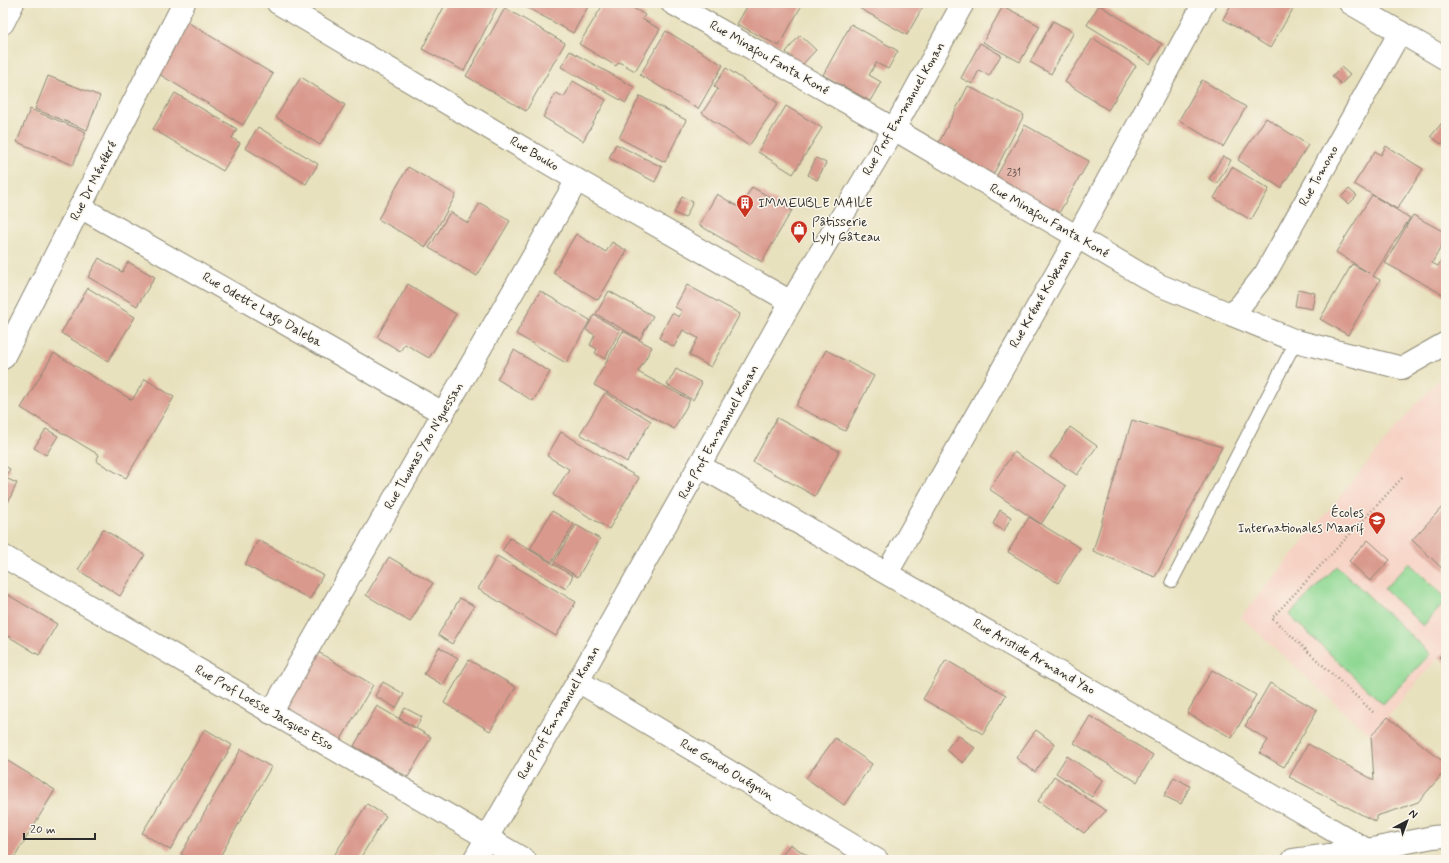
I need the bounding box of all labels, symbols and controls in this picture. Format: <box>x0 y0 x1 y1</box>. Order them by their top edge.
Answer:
street label: Rue Minafou Fanta Koné <box>705 17 832 101</box>
street label: Rue Prof Emmanuel Konan <box>859 39 949 179</box>
street label: Rue Bouko <box>506 133 562 175</box>
street label: Rue Dr Ménékré <box>67 138 121 224</box>
street label: Rue Tomono <box>1295 143 1343 209</box>
house number: 231 <box>1007 166 1021 180</box>
street label: Rue Minafou Fanta Koné <box>985 180 1112 264</box>
building icon: IMMEUBLE MAILE <box>735 193 755 218</box>
place label: IMMEUBLE MAILE <box>758 195 873 212</box>
place label: Pâtisserie Lyly Gâteau <box>812 214 880 246</box>
shop icon: Pâtisserie Lyly Gâteau <box>789 219 809 244</box>
street label: Rue Krémé Kobenan <box>1006 247 1076 351</box>
street label: Rue Odette Lago Daleba <box>198 269 325 353</box>
street label: Rue Prof Emmanuel Konan <box>675 362 763 502</box>
street label: Rue Thomas Yao N'guessan <box>381 379 467 513</box>
place label: Écoles Internationales Maarif <box>1238 504 1364 537</box>
school or university icon: Écoles Internationales Maarif <box>1367 510 1387 535</box>
street label: Rue Aristide Armand Yao <box>970 615 1098 699</box>
street label: Rue Prof Emmanuel Konan <box>514 643 604 783</box>
street label: Rue Prof Loesse Jacques Esso <box>192 661 336 755</box>
street label: Rue Gondo Ouégnin <box>677 735 777 805</box>
north arrow <box>1387 801 1427 841</box>
text: N <box>1406 807 1420 822</box>
scale bar <box>24 815 95 841</box>
text: 20 m <box>30 822 56 838</box>

